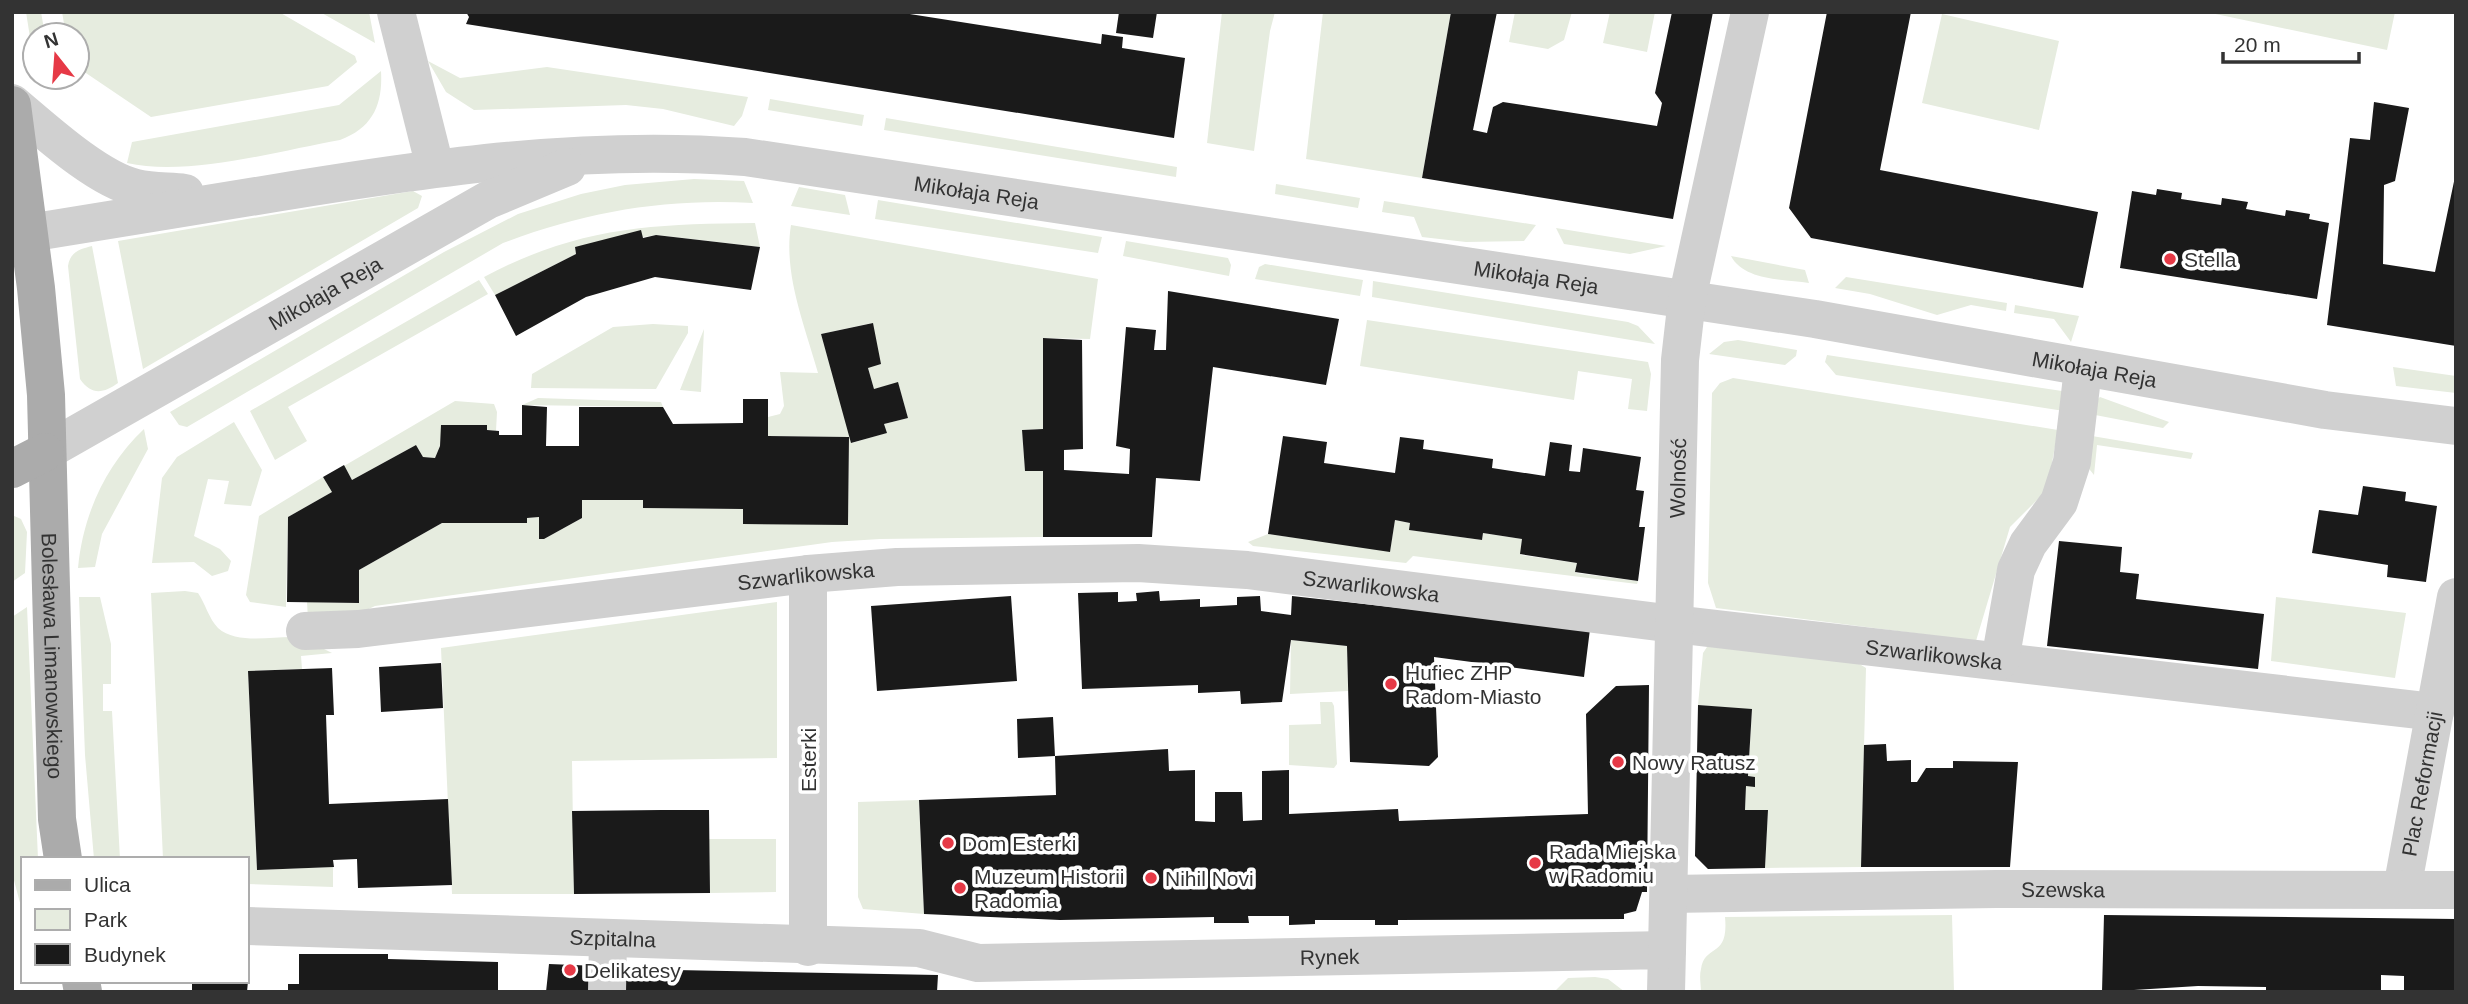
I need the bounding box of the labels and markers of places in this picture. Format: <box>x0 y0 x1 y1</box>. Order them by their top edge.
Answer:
place label: Stella <box>2184 248 2237 271</box>
marker: Stella <box>2162 251 2178 267</box>
place label: Hufiec ZHP Radom-Miasto <box>1405 661 1542 708</box>
marker: Hufiec ZHP Radom-Miasto <box>1383 676 1399 692</box>
place label: Nowy Ratusz <box>1632 751 1756 774</box>
marker: Nowy Ratusz <box>1610 754 1626 770</box>
place label: Dom Esterki <box>962 832 1076 855</box>
marker: Dom Esterki <box>940 835 956 851</box>
place label: Rada Miejska w Radomiu <box>1548 840 1677 887</box>
marker: Rada Miejska w Radomiu <box>1527 855 1543 871</box>
place label: Muzeum Historii Radomia <box>974 865 1125 912</box>
place label: Nihil Novi <box>1165 867 1254 890</box>
marker: Nihil Novi <box>1143 870 1159 886</box>
marker: Muzeum Historii Radomia <box>952 880 968 896</box>
place label: Delikatesy <box>584 959 681 982</box>
marker: Delikatesy <box>562 962 578 978</box>

